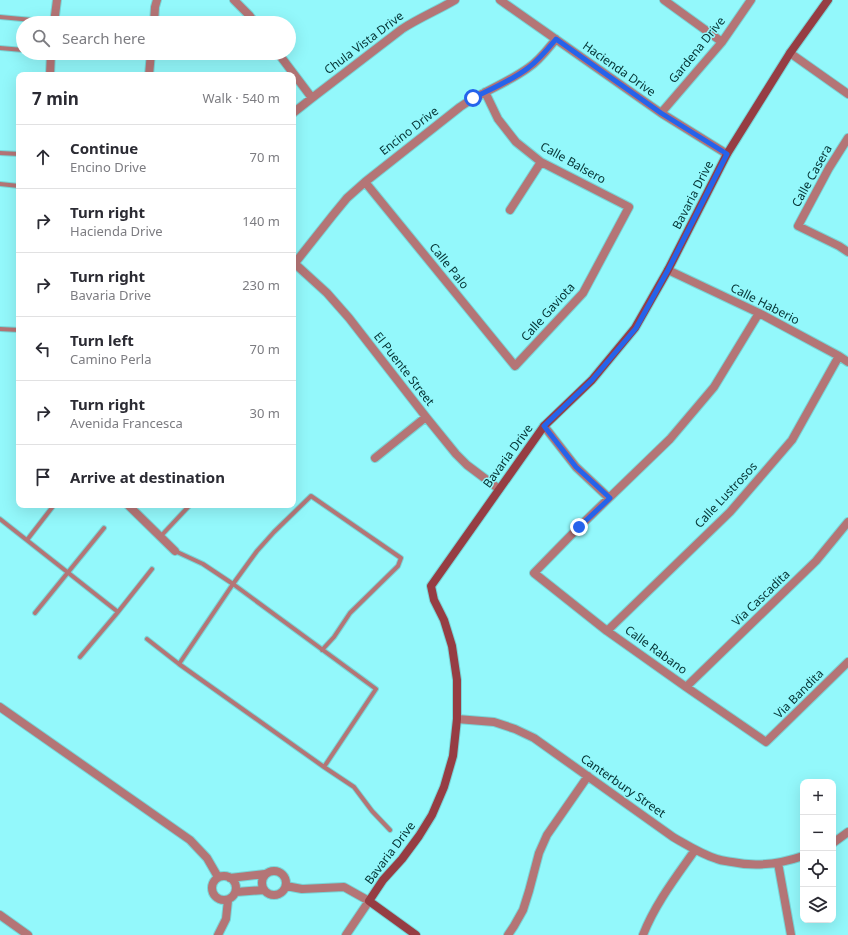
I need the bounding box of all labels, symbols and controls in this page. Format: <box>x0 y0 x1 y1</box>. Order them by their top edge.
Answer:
street label: Chula Vista Drive <box>321 7 407 78</box>
street label: Gardena Drive <box>664 13 729 87</box>
search box <box>16 16 296 60</box>
icon: search <box>30 27 52 49</box>
text: Search here <box>62 28 145 48</box>
street label: Hacienda Drive <box>579 37 659 100</box>
text: 7 min <box>32 87 79 110</box>
text: Walk · 540 m <box>202 89 280 107</box>
route start <box>464 89 482 107</box>
street label: Encino Drive <box>376 102 442 159</box>
text: Continue <box>70 138 138 158</box>
street label: Calle Balsero <box>537 138 609 188</box>
street label: Calle Casera <box>787 142 836 210</box>
icon: ahead <box>32 146 54 168</box>
text: 70 m <box>250 148 280 166</box>
street label: Bavaria Drive <box>668 157 717 232</box>
text: Encino Drive <box>70 158 146 176</box>
text: Turn right <box>70 202 145 222</box>
icon: right <box>32 210 54 232</box>
text: 140 m <box>242 212 280 230</box>
text: Hacienda Drive <box>70 222 163 240</box>
street label: Calle Palo <box>426 239 473 292</box>
text: Turn right <box>70 266 145 286</box>
icon: right <box>32 274 54 296</box>
text: 230 m <box>242 276 280 294</box>
street label: Calle Gaviota <box>517 279 578 345</box>
street label: Calle Haberio <box>728 279 803 328</box>
text: Bavaria Drive <box>70 286 151 304</box>
street label: El Puente Street <box>370 328 439 410</box>
text: Turn left <box>70 330 134 350</box>
icon: left <box>32 338 54 360</box>
text: 70 m <box>250 340 280 358</box>
text: Camino Perla <box>70 350 152 368</box>
text: Turn right <box>70 394 145 414</box>
icon: right <box>32 402 54 424</box>
text: 30 m <box>250 404 280 422</box>
text: Avenida Francesca <box>70 414 183 432</box>
street label: Bavaria Drive <box>479 420 537 491</box>
street label: Calle Lustrosos <box>690 458 761 532</box>
icon: arrive <box>32 466 54 488</box>
text: Arrive at destination <box>70 467 225 487</box>
route end <box>570 518 588 536</box>
street label: Via Cascadita <box>728 566 793 630</box>
street label: Calle Rabano <box>622 621 691 678</box>
street label: Via Bandita <box>770 665 827 722</box>
street label: Canterbury Street <box>577 750 670 822</box>
map controls <box>800 779 836 923</box>
button: + <box>800 779 836 815</box>
button: − <box>800 815 836 851</box>
street label: Bavaria Drive <box>360 817 419 888</box>
button: locate <box>800 851 836 887</box>
button: layers <box>800 887 836 923</box>

